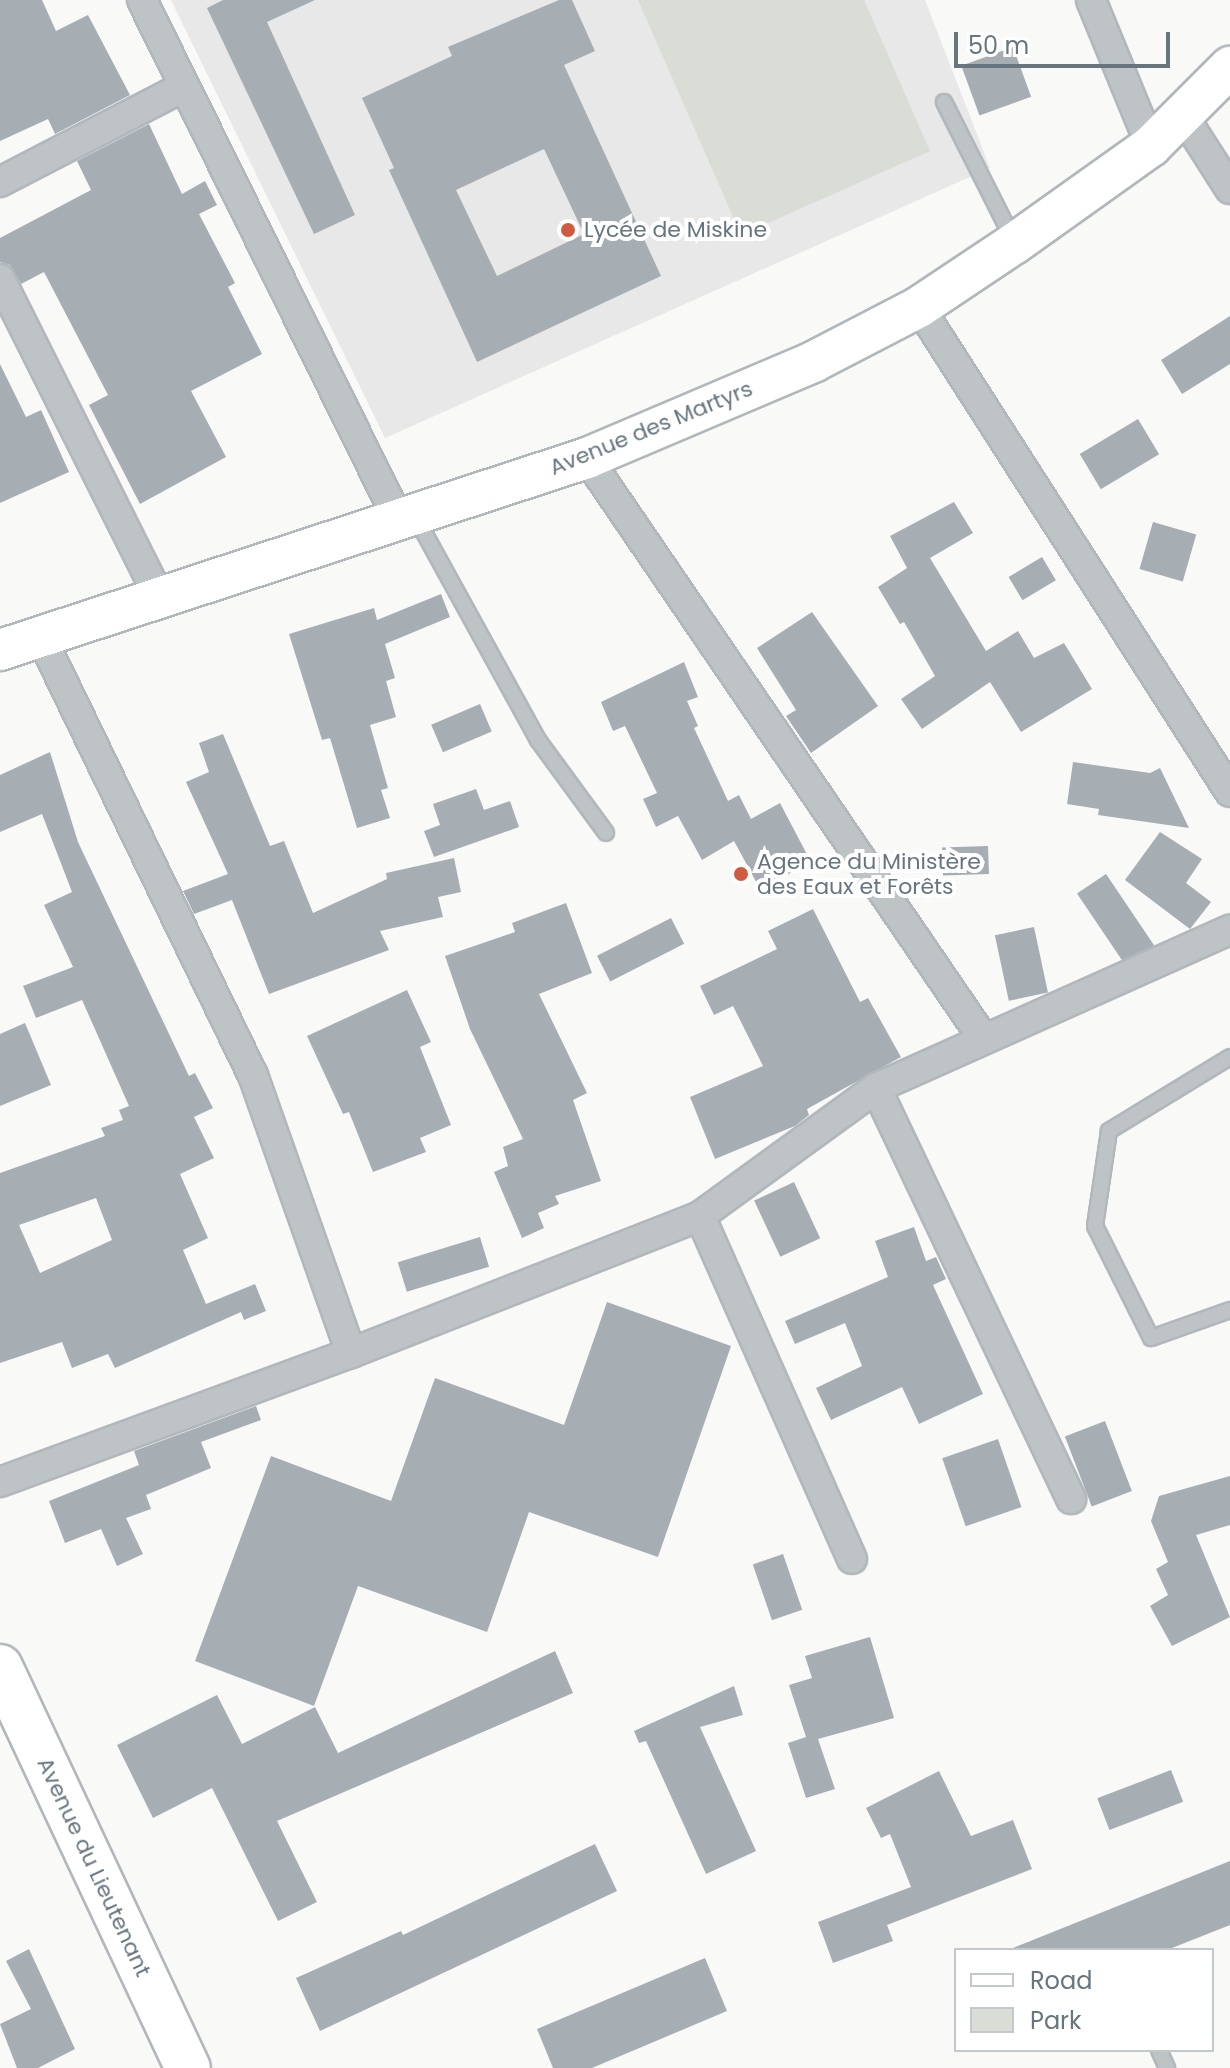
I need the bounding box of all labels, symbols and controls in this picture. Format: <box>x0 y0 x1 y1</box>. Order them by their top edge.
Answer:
scale bar <box>958 16 1174 66</box>
text: 50 m <box>968 29 1029 62</box>
place label: Lycée de Miskine <box>584 217 767 243</box>
marker: Lycée de Miskine <box>559 221 577 239</box>
street label: Avenue des Martyrs <box>546 375 756 481</box>
place label: Agence du Ministère des Eaux et Forêts <box>757 848 981 900</box>
marker: Agence du Ministère des Eaux et Forêts <box>732 865 750 883</box>
street label: Avenue du Lieutenant <box>32 1753 156 1981</box>
legend <box>954 1948 1214 2052</box>
text: Road <box>1030 1964 1092 1997</box>
text: Park <box>1030 2004 1081 2037</box>

